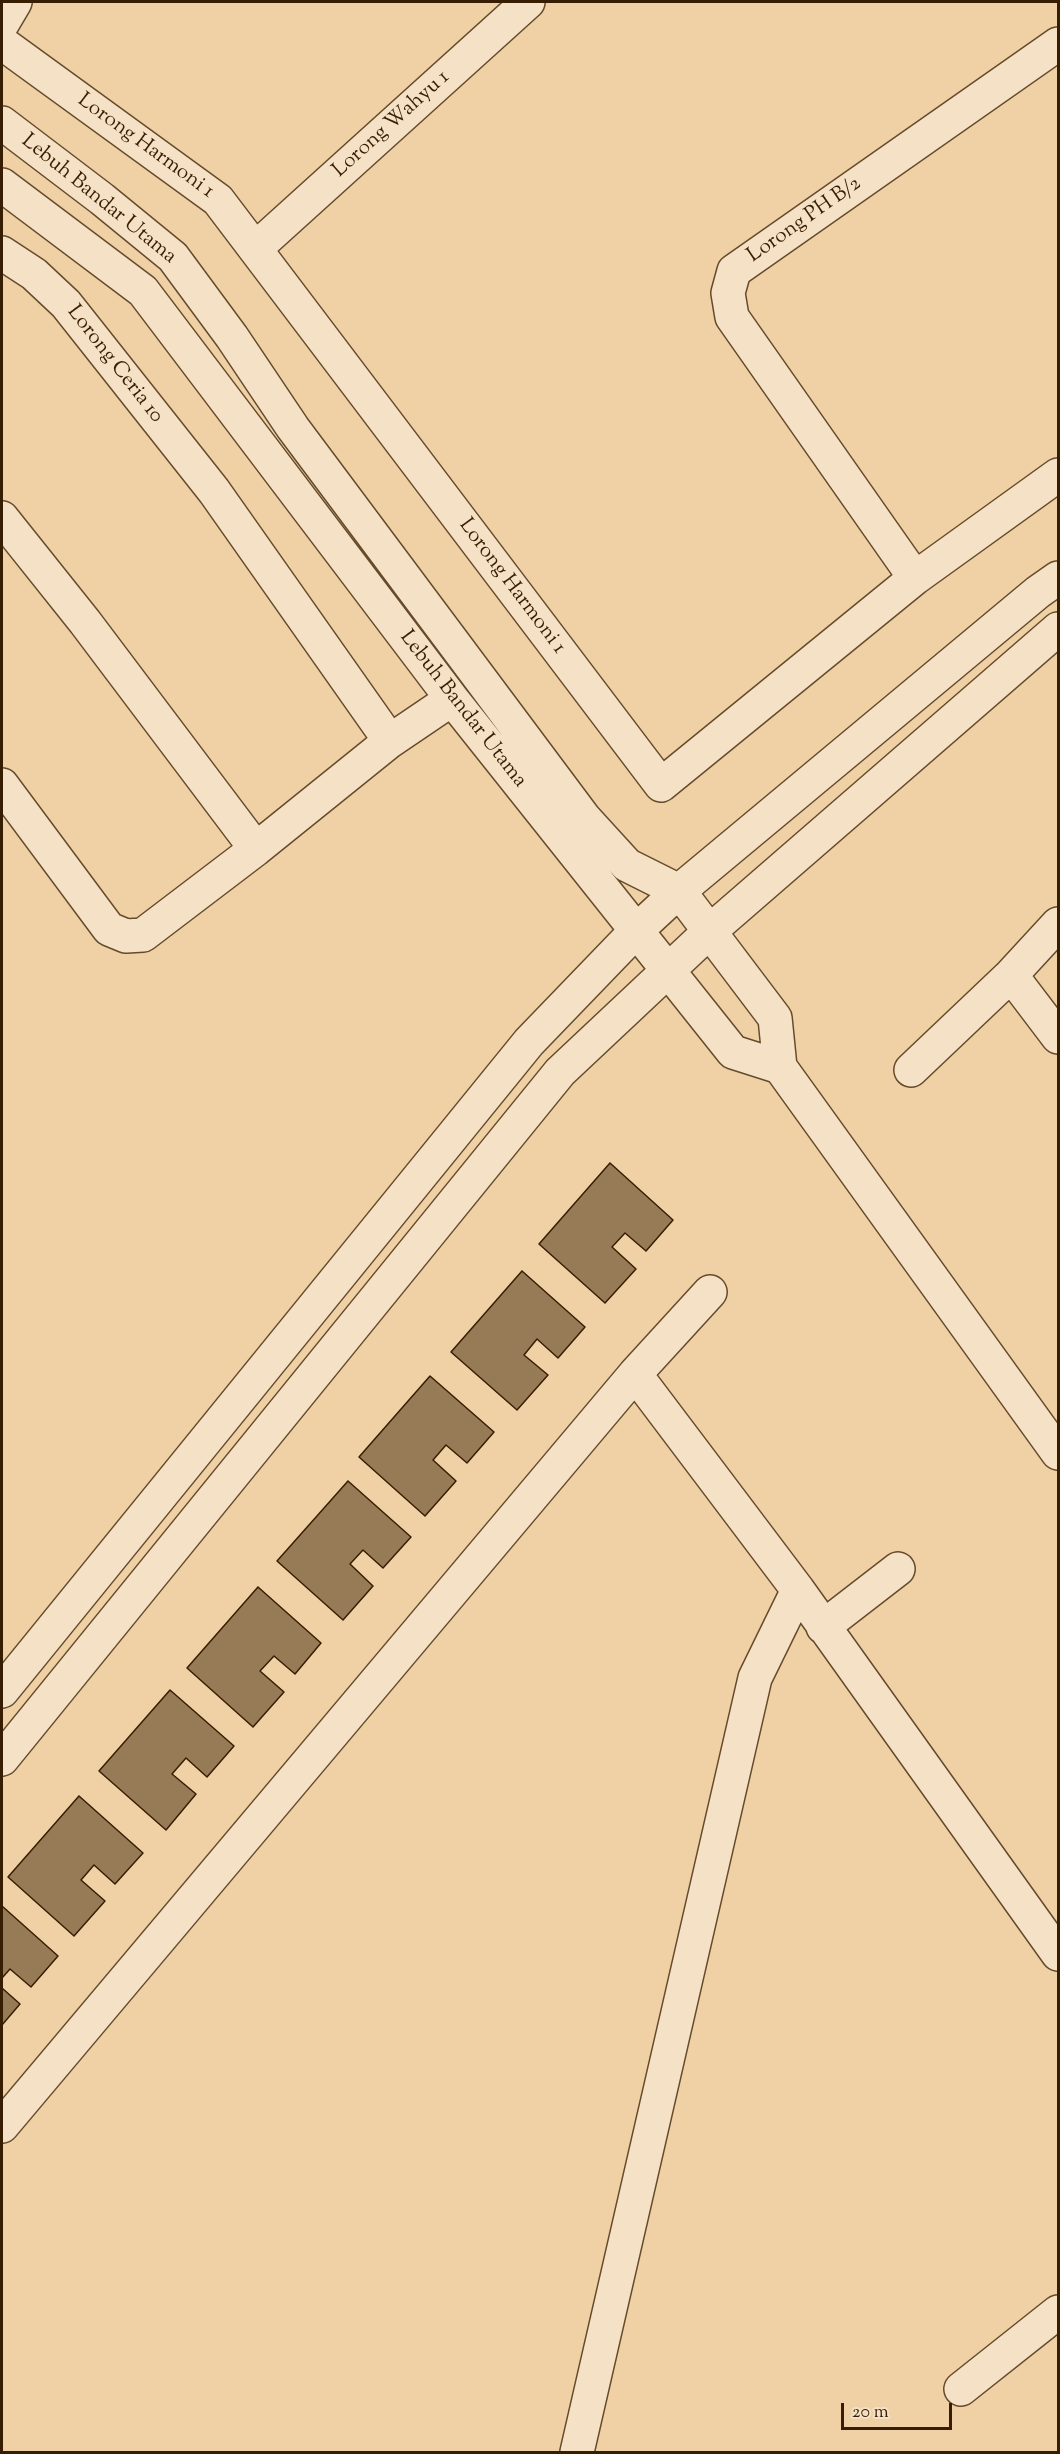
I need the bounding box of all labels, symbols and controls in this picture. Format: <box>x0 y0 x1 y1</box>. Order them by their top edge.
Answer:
street label: Lorong Wahyu 1 <box>328 66 456 184</box>
street label: Lorong Harmoni 1 <box>72 89 218 205</box>
street label: Lebuh Bandar Utama <box>15 130 181 270</box>
street label: Lorong PH B/2 <box>743 173 867 269</box>
street label: Lorong Ceria 10 <box>60 301 168 429</box>
street label: Lorong Harmoni 1 <box>452 514 570 660</box>
street label: Lebuh Bandar Utama <box>393 626 531 794</box>
scale bar <box>844 2391 955 2429</box>
text: 20 m <box>852 2400 889 2426</box>

